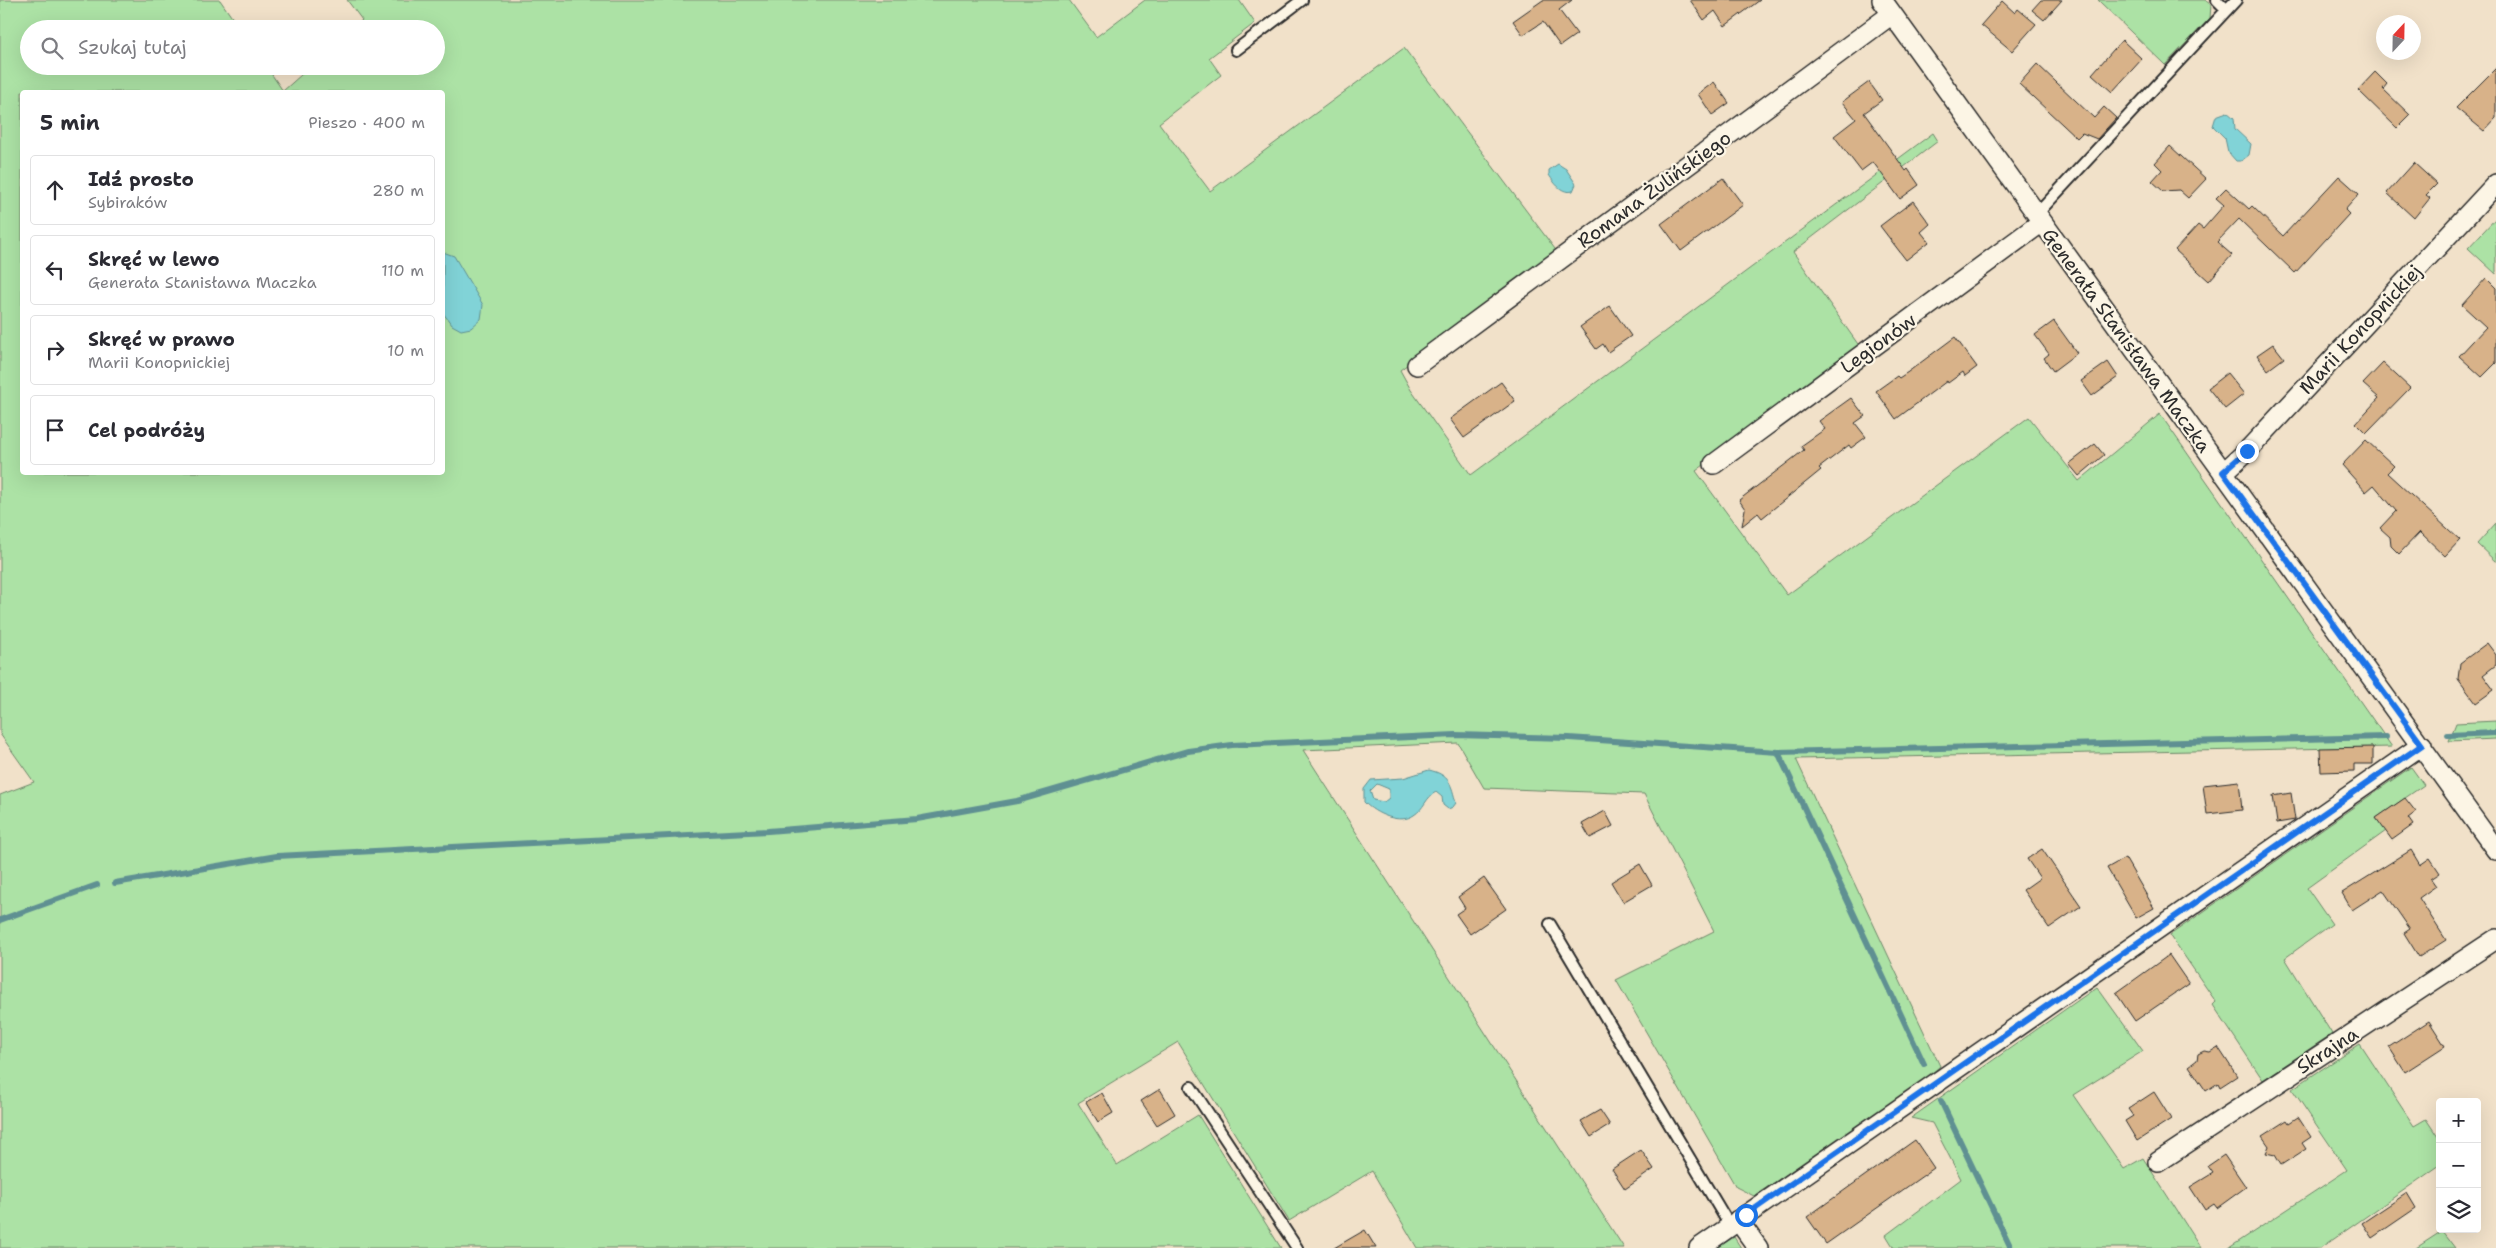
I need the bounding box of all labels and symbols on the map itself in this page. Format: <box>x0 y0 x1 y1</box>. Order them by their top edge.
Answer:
north arrow <box>2376 15 2421 60</box>
street label: Romana Żulińskiego <box>1572 125 1736 254</box>
street label: Generała Stanisława Maczka <box>2037 223 2217 458</box>
street label: Marii Konopnickiej <box>2294 259 2427 400</box>
street label: Legionów <box>1835 307 1921 379</box>
route end <box>2236 440 2259 463</box>
street label: Skrajna <box>2292 1021 2363 1080</box>
route start <box>1735 1204 1758 1227</box>

